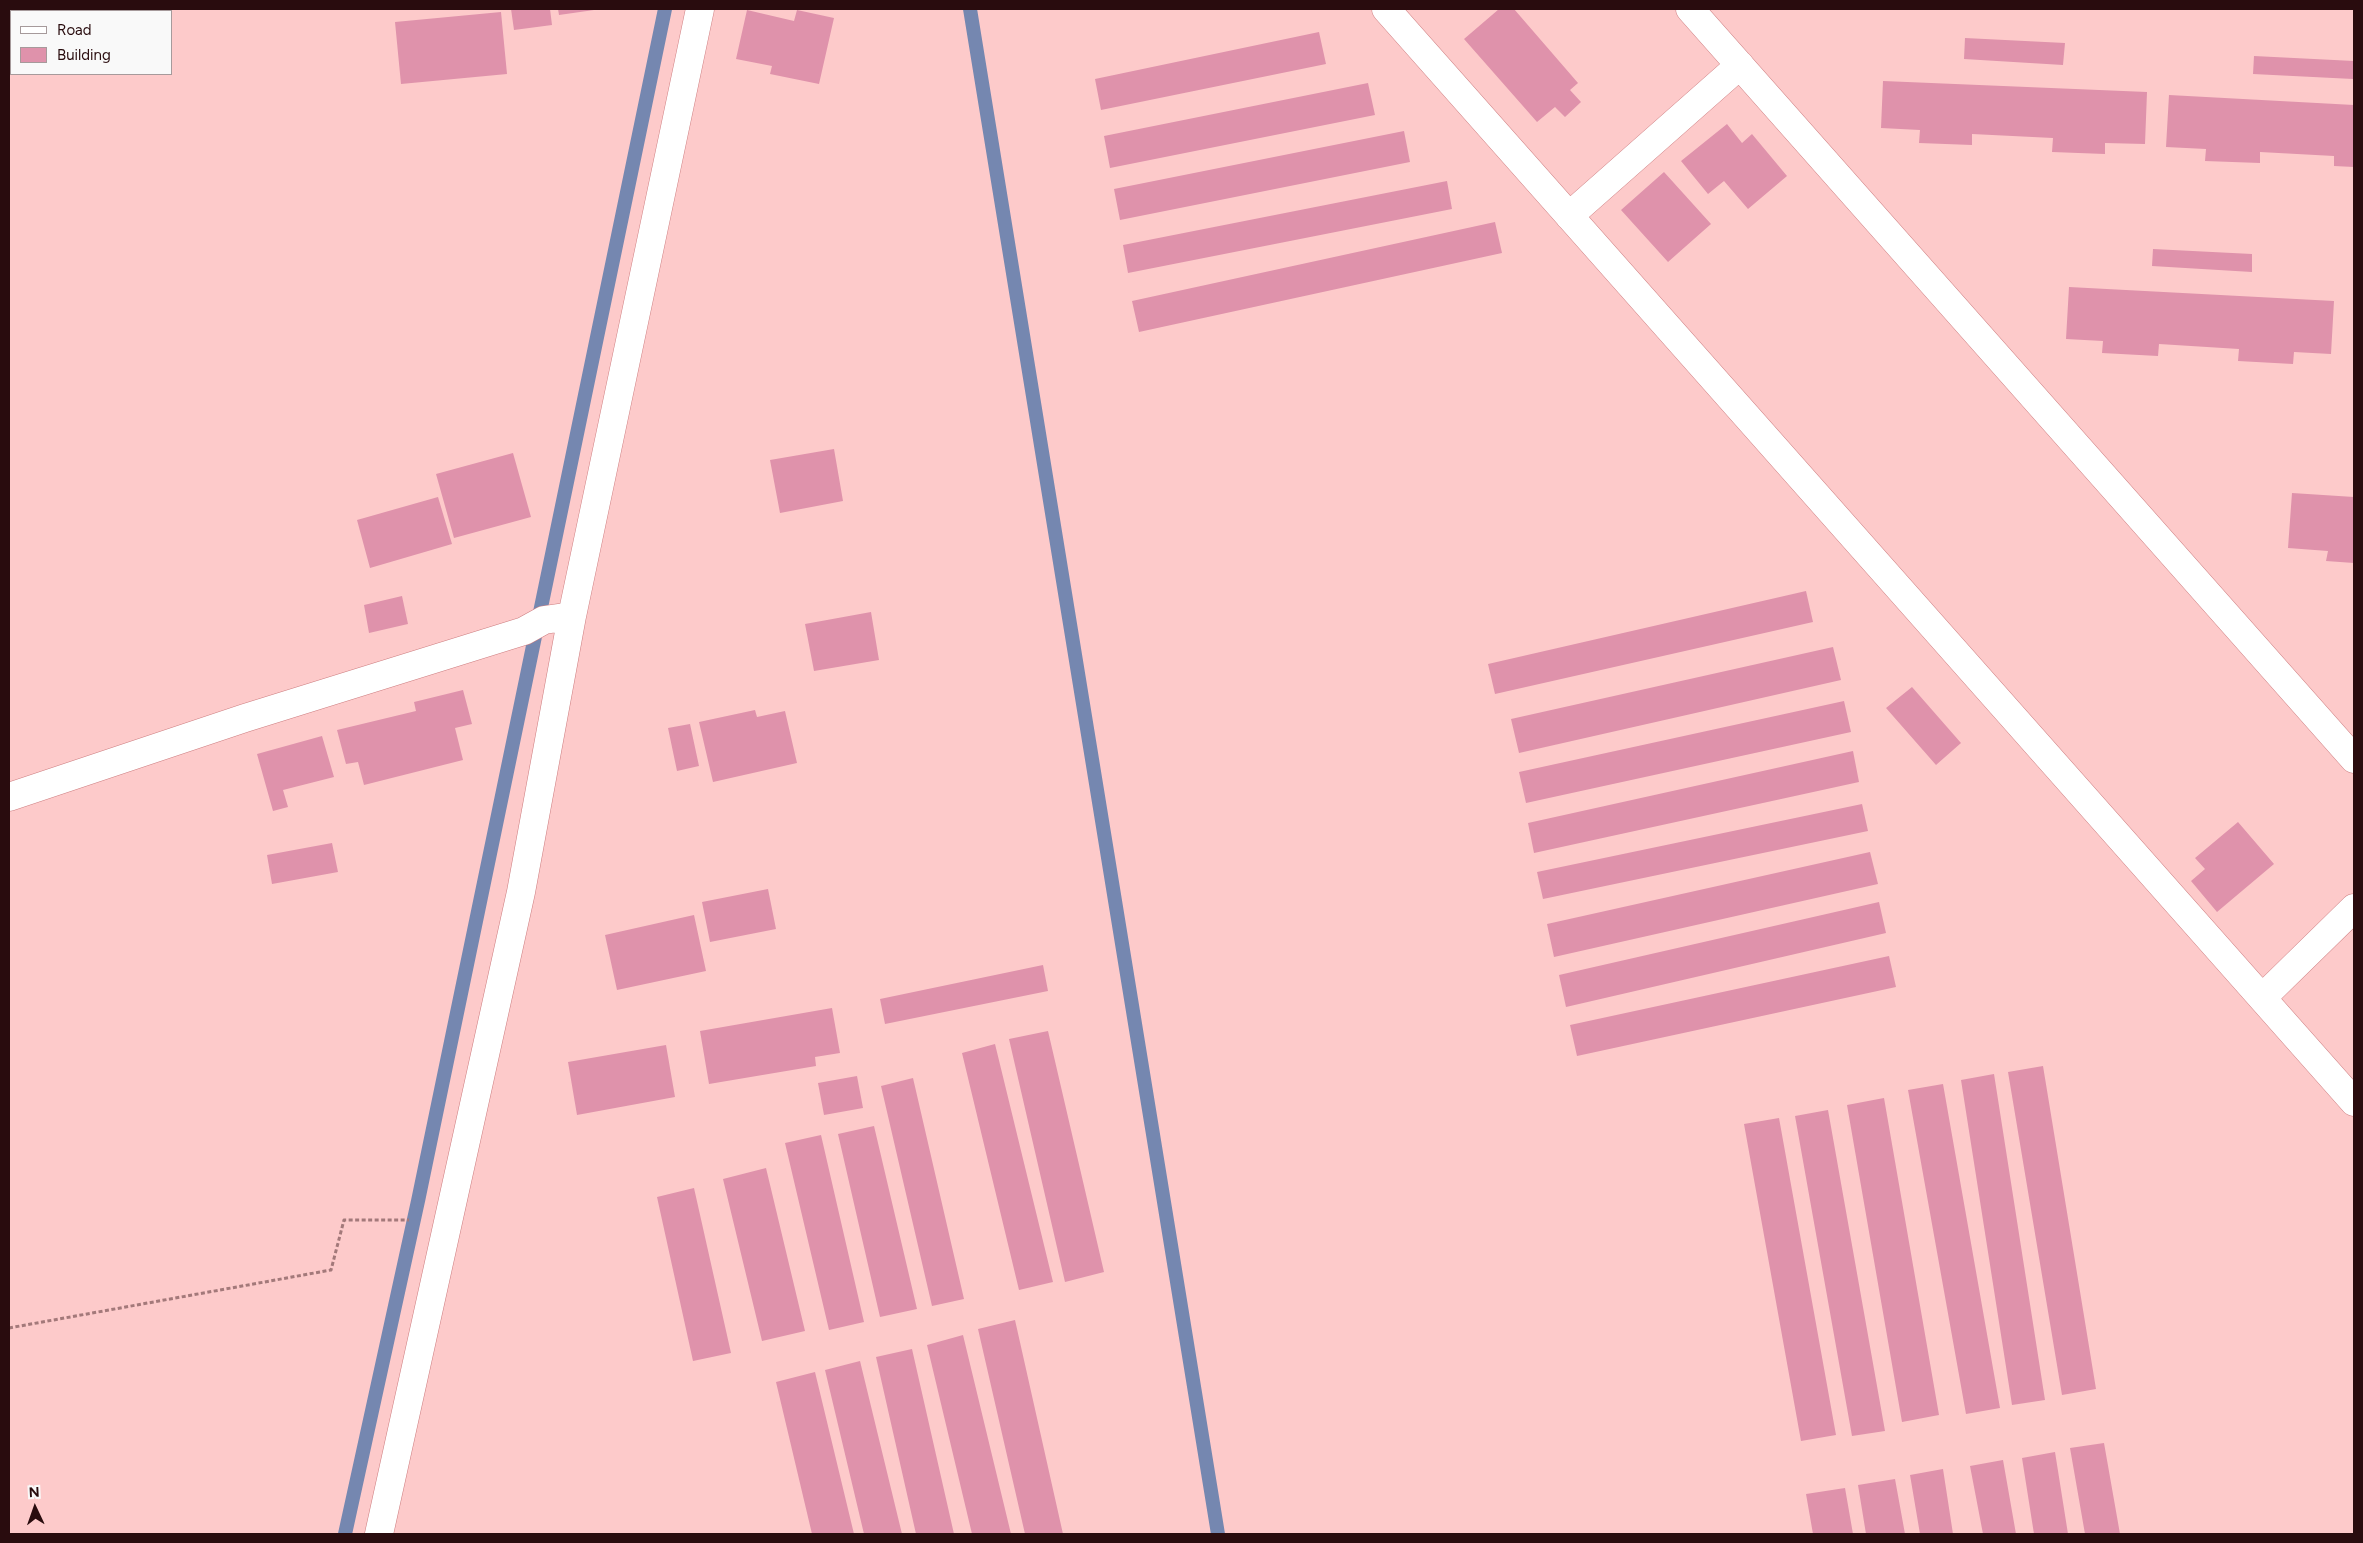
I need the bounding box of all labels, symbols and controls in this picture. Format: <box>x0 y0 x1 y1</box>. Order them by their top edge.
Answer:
legend <box>10 10 172 75</box>
text: Road <box>57 21 92 39</box>
text: Building <box>57 46 111 64</box>
north arrow <box>10 1483 60 1533</box>
text: N <box>28 1484 40 1501</box>

